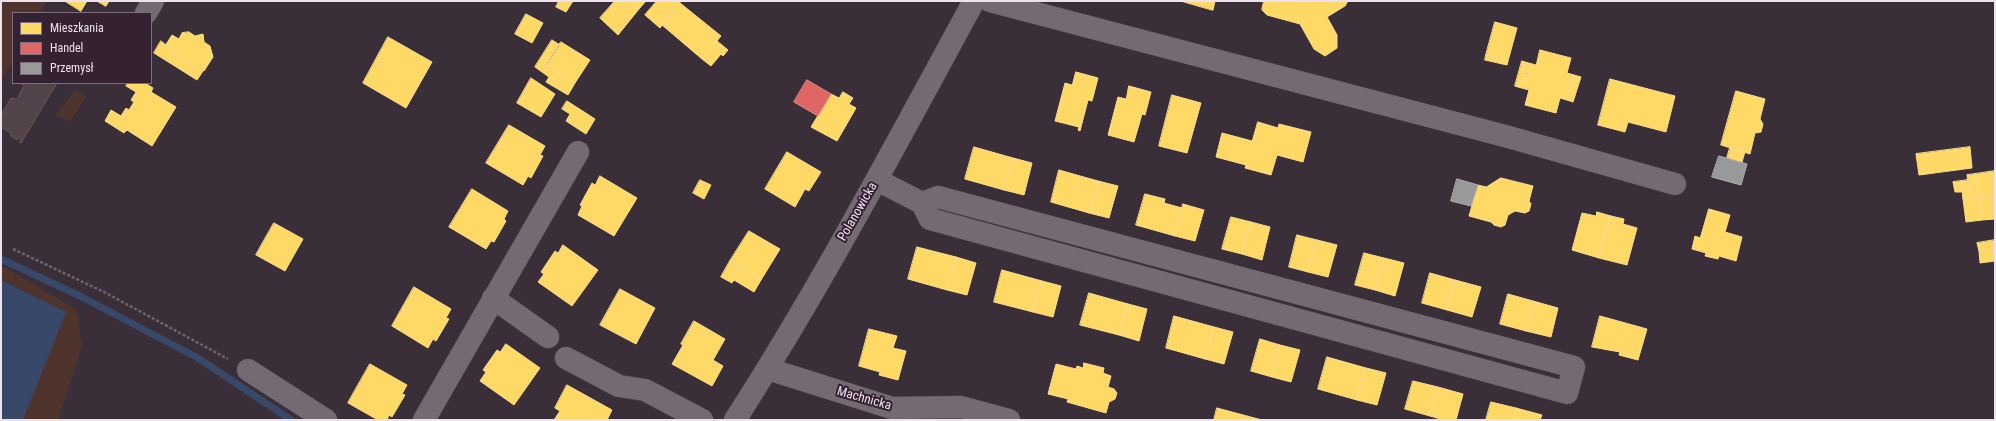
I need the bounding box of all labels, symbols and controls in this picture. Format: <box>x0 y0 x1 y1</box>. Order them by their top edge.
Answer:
legend <box>12 12 152 84</box>
text: Mieszkania <box>50 21 104 35</box>
text: Handel <box>50 41 83 55</box>
text: Przemysł <box>50 61 94 75</box>
street label: Polanowicka <box>835 180 881 244</box>
street label: Machnicka <box>835 384 893 414</box>

